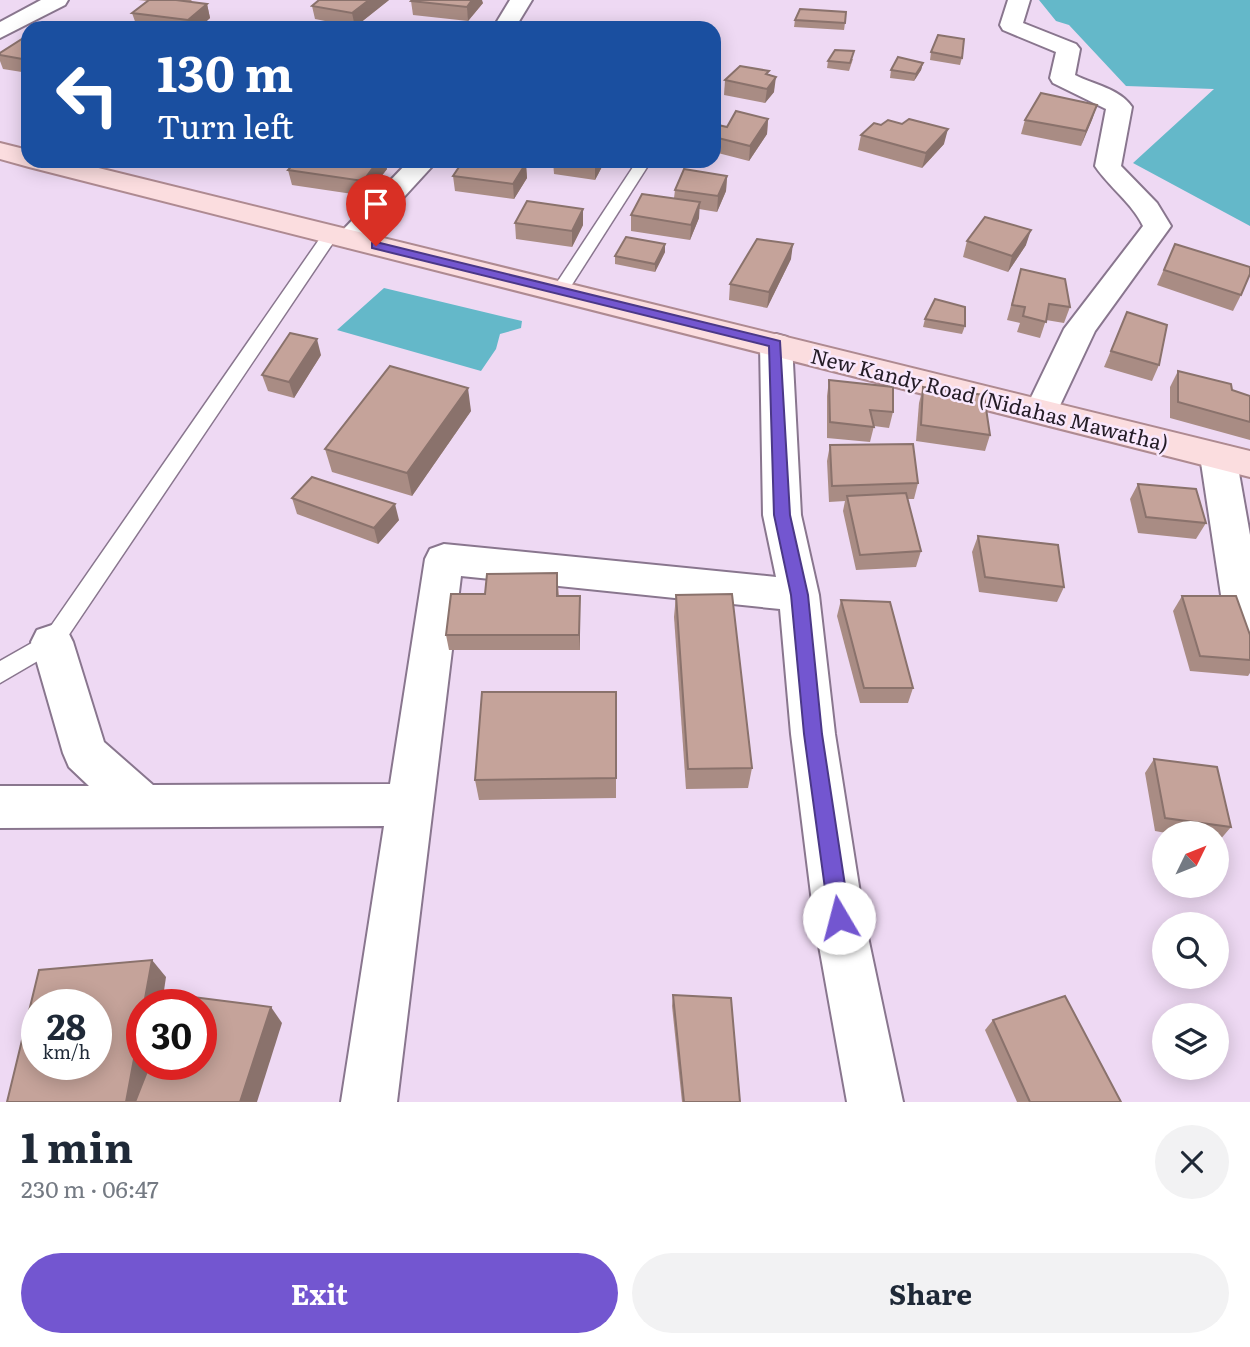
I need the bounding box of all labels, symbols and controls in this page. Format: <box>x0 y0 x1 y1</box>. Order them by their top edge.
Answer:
text: 130 m <box>157 34 293 107</box>
icon: left <box>42 49 133 140</box>
text: Turn left <box>157 101 294 149</box>
pin <box>346 174 406 246</box>
icon: arrive <box>357 185 395 223</box>
street label: New Kandy Road (Nidahas Mawatha) <box>808 338 1172 458</box>
north arrow <box>1152 821 1228 898</box>
map controls <box>1152 821 1229 1080</box>
position arrow <box>802 881 876 955</box>
button: search <box>1152 912 1229 989</box>
speed limit sign: 30 <box>126 989 217 1080</box>
text: 28 <box>47 999 86 1051</box>
button: layers <box>1152 1003 1229 1080</box>
text: km/h <box>43 1038 90 1065</box>
text: 1 min <box>21 1114 133 1176</box>
button: close <box>1155 1125 1229 1199</box>
text: 230 m · 06:47 <box>21 1171 159 1205</box>
button: Exit <box>21 1253 618 1333</box>
button: Share <box>632 1253 1229 1333</box>

